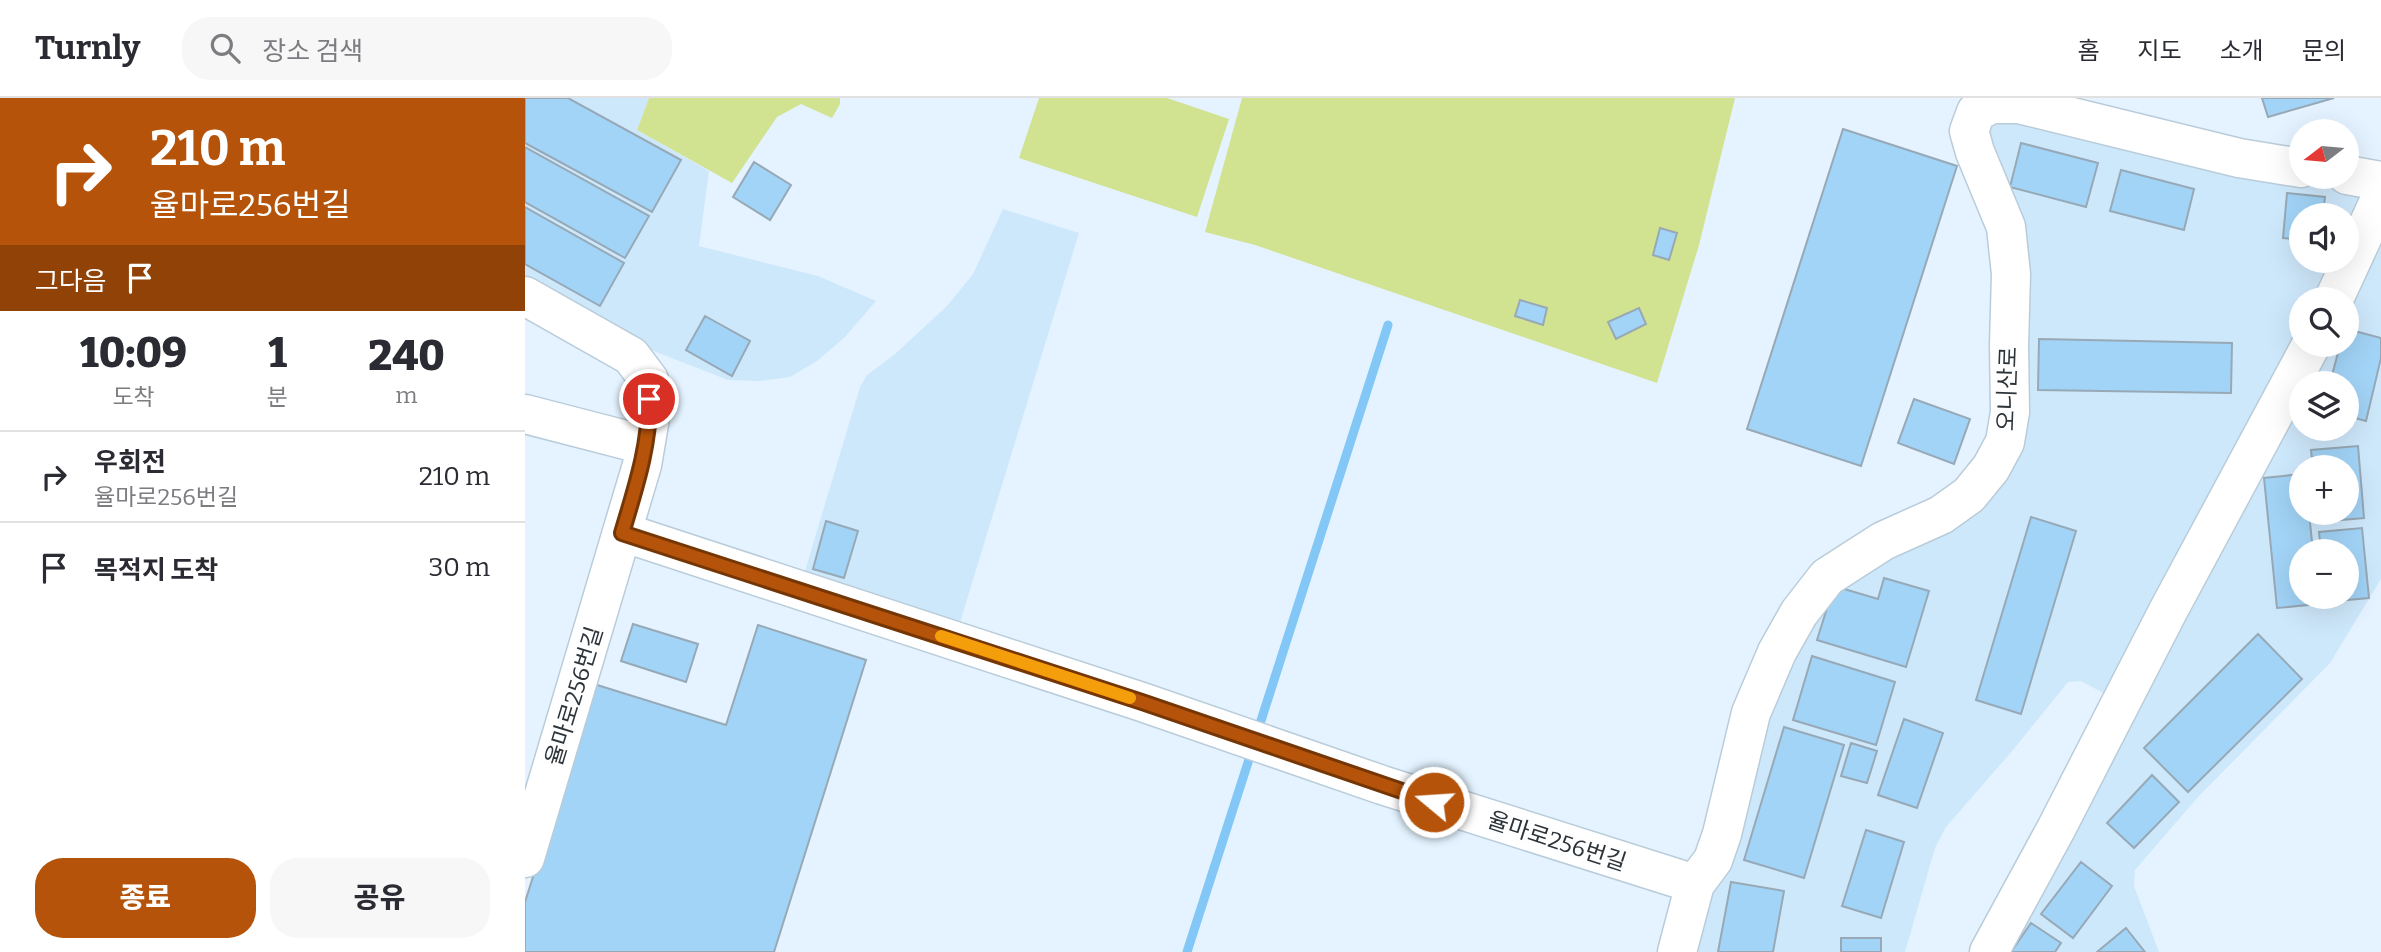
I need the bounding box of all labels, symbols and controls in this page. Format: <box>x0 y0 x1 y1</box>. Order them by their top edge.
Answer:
search box <box>182 17 672 80</box>
text: Turnly <box>35 28 140 68</box>
icon: search <box>206 29 244 67</box>
text: 장소 검색 <box>262 36 363 67</box>
text: 홈 <box>2077 37 2099 65</box>
text: 지도 <box>2137 37 2182 65</box>
text: 소개 <box>2220 37 2264 65</box>
text: 문의 <box>2302 37 2346 65</box>
text: 210 m <box>150 119 285 178</box>
north arrow <box>2289 119 2359 189</box>
map controls <box>2289 119 2359 609</box>
icon: right <box>35 126 126 217</box>
text: 율마로256번길 <box>150 186 350 224</box>
button: sound <box>2289 203 2359 273</box>
icon: arrive <box>121 259 159 297</box>
text: 그다음 <box>35 266 107 297</box>
button: search <box>2289 287 2359 357</box>
text: 10:09 <box>80 328 187 378</box>
text: 1 <box>268 328 287 378</box>
text: 240 <box>368 331 445 381</box>
street label: 오니산로 <box>1992 346 2022 432</box>
pin <box>619 369 679 429</box>
button: layers <box>2289 371 2359 441</box>
icon: arrive <box>630 380 668 418</box>
text: m <box>396 381 418 409</box>
text: 도착 <box>112 383 155 411</box>
text: 분 <box>267 383 288 411</box>
text: 우회전 <box>94 447 166 478</box>
button: + <box>2289 455 2359 525</box>
icon: right <box>35 458 73 496</box>
text: 210 m <box>419 461 490 492</box>
text: 율마로256번길 <box>94 483 238 511</box>
button: − <box>2289 539 2359 609</box>
icon: arrive <box>35 549 73 587</box>
text: 30 m <box>429 552 490 583</box>
text: 목적지 도착 <box>94 555 218 586</box>
street label: 율마로256번길 <box>540 623 608 769</box>
position arrow <box>1397 765 1471 839</box>
street label: 율마로256번길 <box>1484 805 1630 877</box>
button: 종료 <box>35 858 256 938</box>
button: 공유 <box>270 858 490 938</box>

